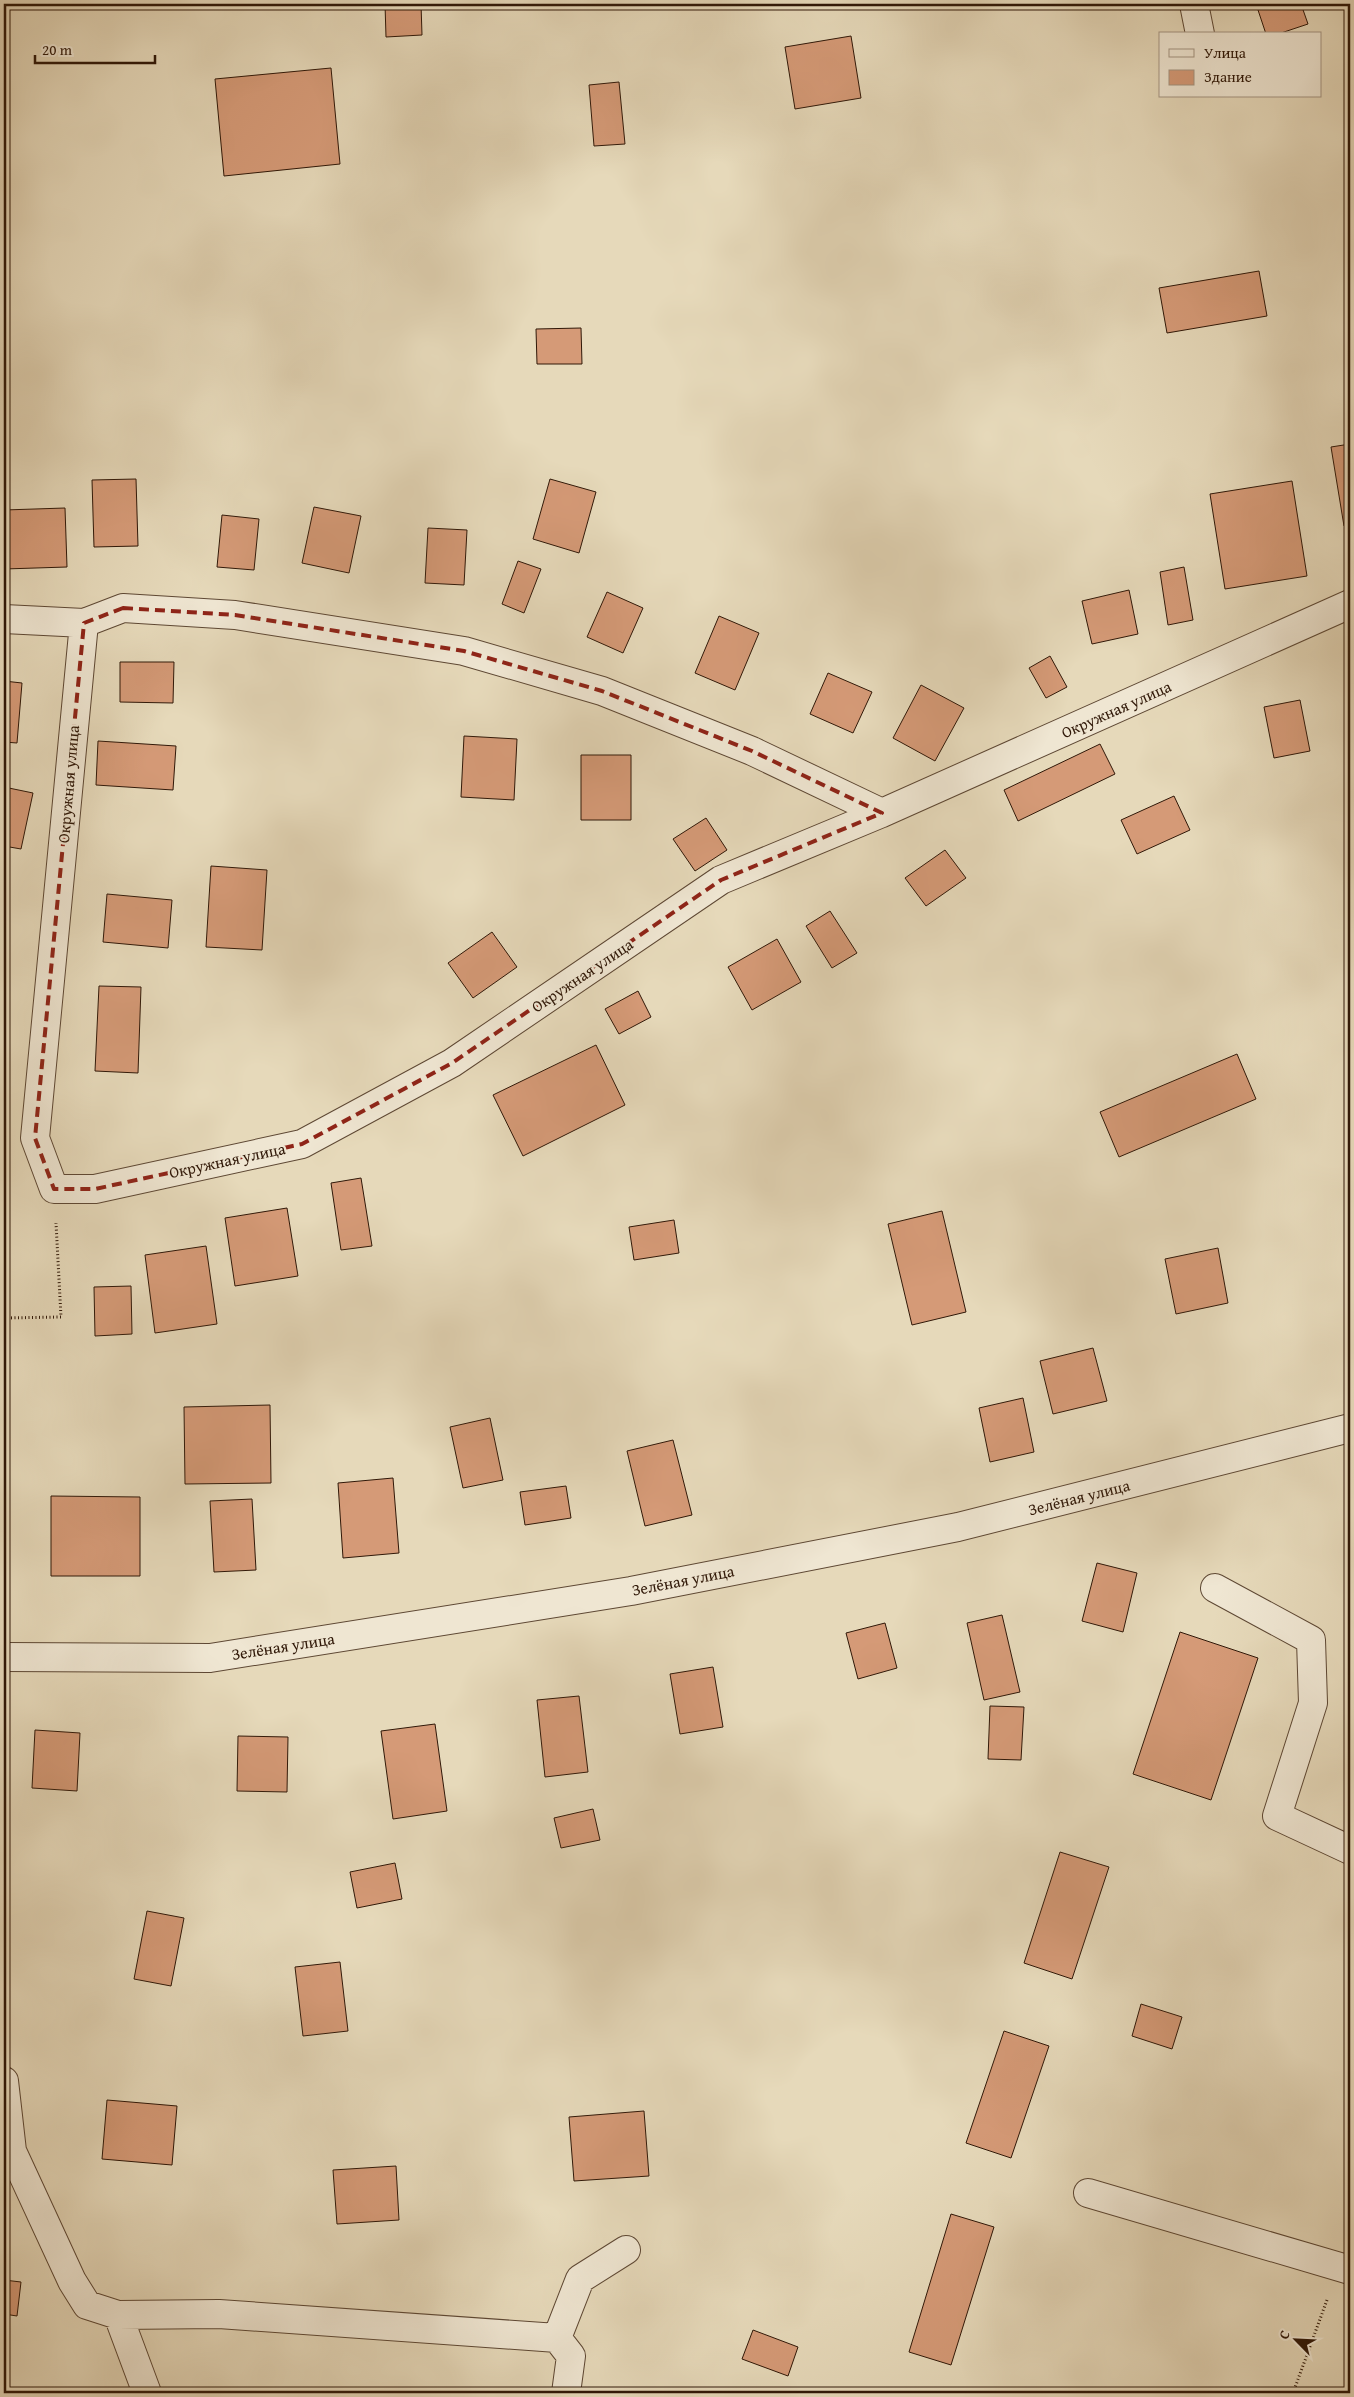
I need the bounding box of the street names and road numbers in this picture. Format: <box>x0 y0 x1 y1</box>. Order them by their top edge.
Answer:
street label: Окружная улица <box>1057 674 1175 744</box>
street label: Окружная улица <box>51 724 85 844</box>
street label: Окружная улица <box>526 932 638 1018</box>
street label: Окружная улица <box>167 1136 288 1184</box>
street label: Зелёная улица <box>1026 1473 1133 1521</box>
street label: Зелёная улица <box>630 1558 737 1602</box>
street label: Зелёная улица <box>230 1626 337 1666</box>

